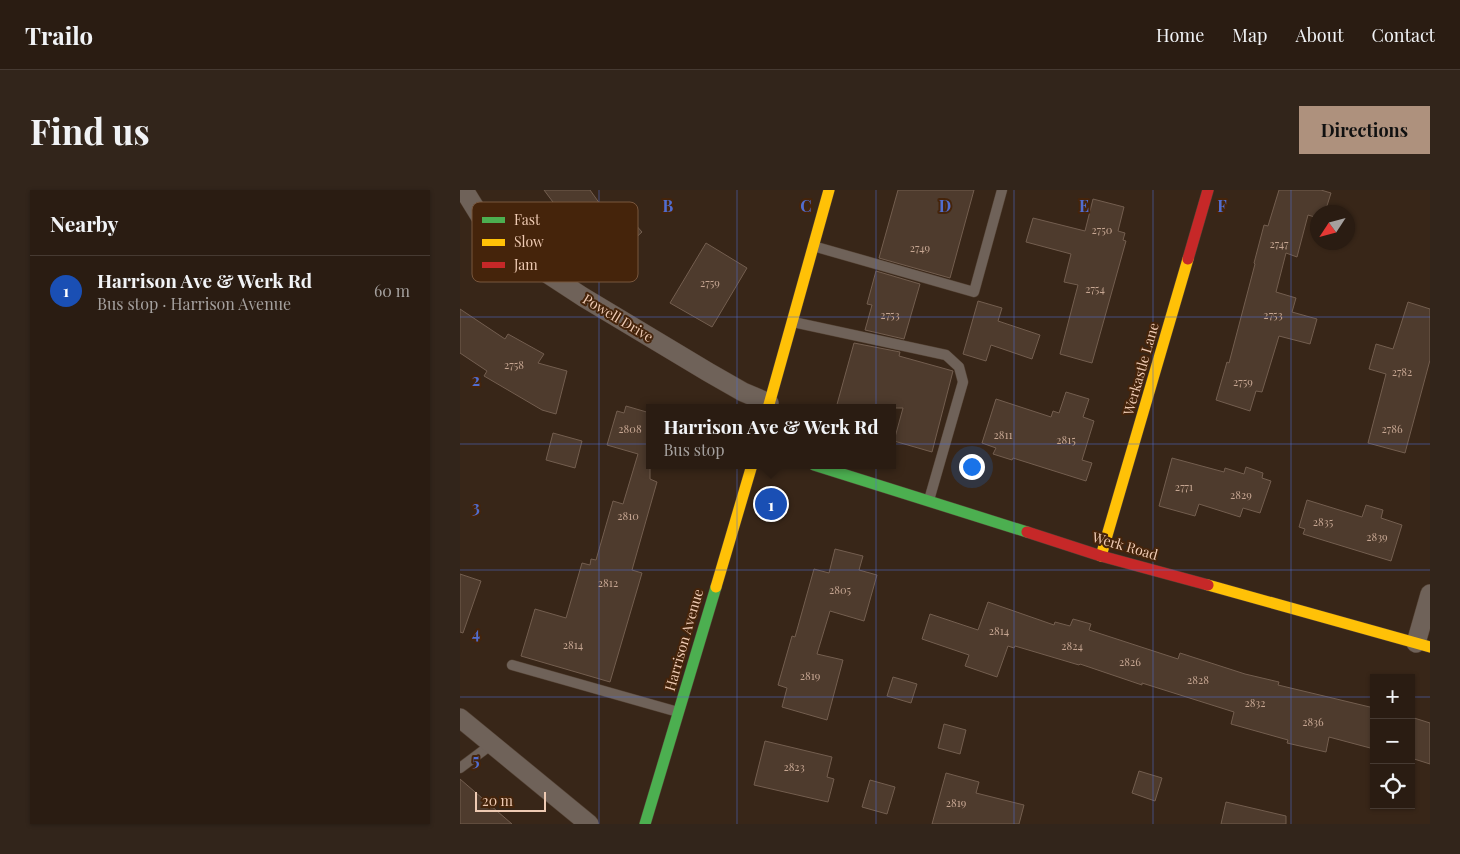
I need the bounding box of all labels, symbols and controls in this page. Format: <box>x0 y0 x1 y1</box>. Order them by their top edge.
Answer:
text: Trailo <box>25 19 93 51</box>
text: Home <box>1156 23 1204 47</box>
text: Map <box>1232 23 1267 47</box>
text: About <box>1295 23 1344 47</box>
text: Contact <box>1372 23 1435 47</box>
button: Directions <box>1299 106 1430 154</box>
text: Find us <box>30 107 150 154</box>
text: B <box>663 195 674 216</box>
text: C <box>800 195 812 216</box>
text: D <box>939 195 951 216</box>
text: E <box>1079 195 1089 216</box>
text: F <box>1217 195 1227 216</box>
legend <box>472 202 638 282</box>
north arrow <box>1310 205 1355 250</box>
text: Nearby <box>50 209 119 237</box>
text: Fast <box>514 210 541 229</box>
house number: 2750 <box>1092 222 1113 237</box>
text: Slow <box>514 232 544 251</box>
house number: 2747 <box>1269 236 1289 251</box>
house number: 2749 <box>910 240 931 255</box>
text: Jam <box>513 255 538 274</box>
text: Harrison Ave & Werk Rd <box>97 267 312 293</box>
house number: 2759 <box>700 275 720 290</box>
text: 1 <box>63 280 69 301</box>
text: 60 m <box>374 280 410 301</box>
house number: 2754 <box>1085 281 1105 296</box>
street label: Powell Drive <box>579 289 657 346</box>
text: Bus stop · Harrison Avenue <box>97 293 291 314</box>
house number: 2753 <box>880 307 900 322</box>
house number: 2753 <box>1263 307 1283 322</box>
street label: Werkastle Lane <box>1118 320 1163 418</box>
house number: 2758 <box>504 357 524 372</box>
house number: 2782 <box>1392 364 1412 379</box>
text: 2 <box>472 369 480 390</box>
house number: 2759 <box>1233 374 1253 389</box>
popup <box>646 404 896 469</box>
text: Harrison Ave & Werk Rd <box>663 413 879 439</box>
house number: 2808 <box>618 421 642 436</box>
house number: 2786 <box>1381 421 1403 436</box>
house number: 2811 <box>993 427 1013 442</box>
house number: 2815 <box>1056 432 1076 447</box>
text: Bus stop <box>663 439 725 460</box>
your location <box>959 454 985 480</box>
house number: 2771 <box>1175 479 1193 494</box>
pin: 1 <box>755 485 787 523</box>
house number: 2829 <box>1230 487 1252 502</box>
text: 3 <box>472 496 480 517</box>
house number: 2810 <box>617 508 639 523</box>
house number: 2835 <box>1313 514 1334 529</box>
street label: Werk Road <box>1089 527 1160 564</box>
house number: 2839 <box>1366 529 1388 544</box>
house number: 2812 <box>598 575 618 590</box>
house number: 2805 <box>829 582 852 597</box>
street label: Harrison Avenue <box>660 587 707 693</box>
text: 4 <box>472 622 480 643</box>
house number: 2814 <box>989 623 1010 638</box>
house number: 2814 <box>563 637 584 652</box>
house number: 2824 <box>1061 638 1083 653</box>
house number: 2826 <box>1119 654 1141 669</box>
house number: 2819 <box>800 668 821 683</box>
house number: 2828 <box>1187 672 1209 687</box>
map controls <box>1370 674 1415 809</box>
button: + <box>1370 674 1415 719</box>
house number: 2832 <box>1244 695 1266 710</box>
house number: 2836 <box>1302 714 1324 729</box>
button: − <box>1370 719 1415 764</box>
text: 5 <box>472 749 480 770</box>
house number: 2823 <box>783 759 805 774</box>
button: locate <box>1370 764 1415 809</box>
scale bar <box>475 789 546 812</box>
text: 20 m <box>482 791 513 810</box>
house number: 2819 <box>946 795 967 810</box>

